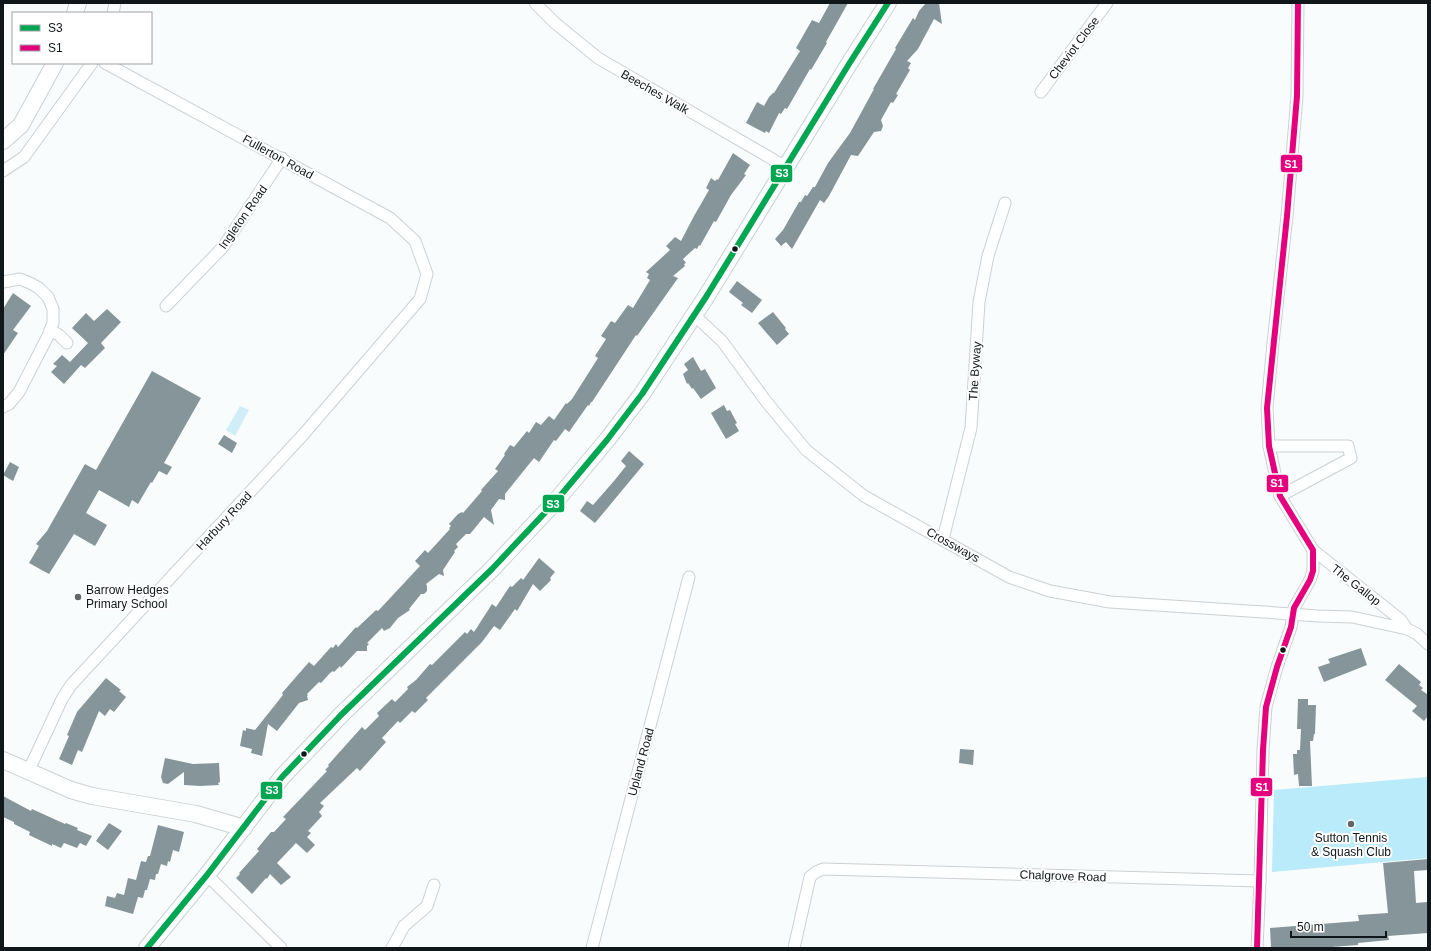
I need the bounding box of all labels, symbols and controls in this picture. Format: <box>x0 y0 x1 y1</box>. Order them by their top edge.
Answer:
legend <box>12 12 152 64</box>
street label: Cheviot Close <box>1046 14 1102 82</box>
text: S3 <box>48 21 63 35</box>
text: S1 <box>48 41 63 55</box>
street label: Beeches Walk <box>618 67 692 118</box>
street label: Fullerton Road <box>240 132 316 182</box>
line badge: S1 <box>1280 154 1303 173</box>
text: S1 <box>1284 158 1298 170</box>
line badge: S3 <box>770 164 793 183</box>
text: S3 <box>775 167 789 179</box>
street label: Ingleton Road <box>216 182 270 252</box>
unlabelled marker <box>730 244 740 254</box>
street label: The Byway <box>966 341 984 401</box>
line badge: S1 <box>1266 474 1289 493</box>
text: S1 <box>1270 477 1284 489</box>
street label: Harbury Road <box>193 489 255 553</box>
line badge: S3 <box>542 494 565 513</box>
text: S3 <box>546 498 560 510</box>
street label: Crossways <box>924 525 982 565</box>
street label: The Gallop <box>1329 561 1384 609</box>
place label: Barrow Hedges Primary School <box>86 583 169 611</box>
marker: Barrow Hedges Primary School <box>73 592 83 602</box>
unlabelled marker <box>1278 645 1288 655</box>
street label: Upland Road <box>625 726 657 798</box>
unlabelled marker <box>299 749 309 759</box>
line badge: S1 <box>1250 777 1273 797</box>
line badge: S3 <box>260 781 283 800</box>
text: S1 <box>1255 781 1269 793</box>
text: S3 <box>265 784 279 796</box>
marker: Sutton Tennis & Squash Club <box>1346 819 1356 829</box>
place label: Sutton Tennis & Squash Club <box>1311 831 1391 859</box>
street label: Chalgrove Road <box>1019 867 1107 885</box>
scale bar <box>1291 913 1386 939</box>
text: 50 m <box>1297 920 1324 934</box>

